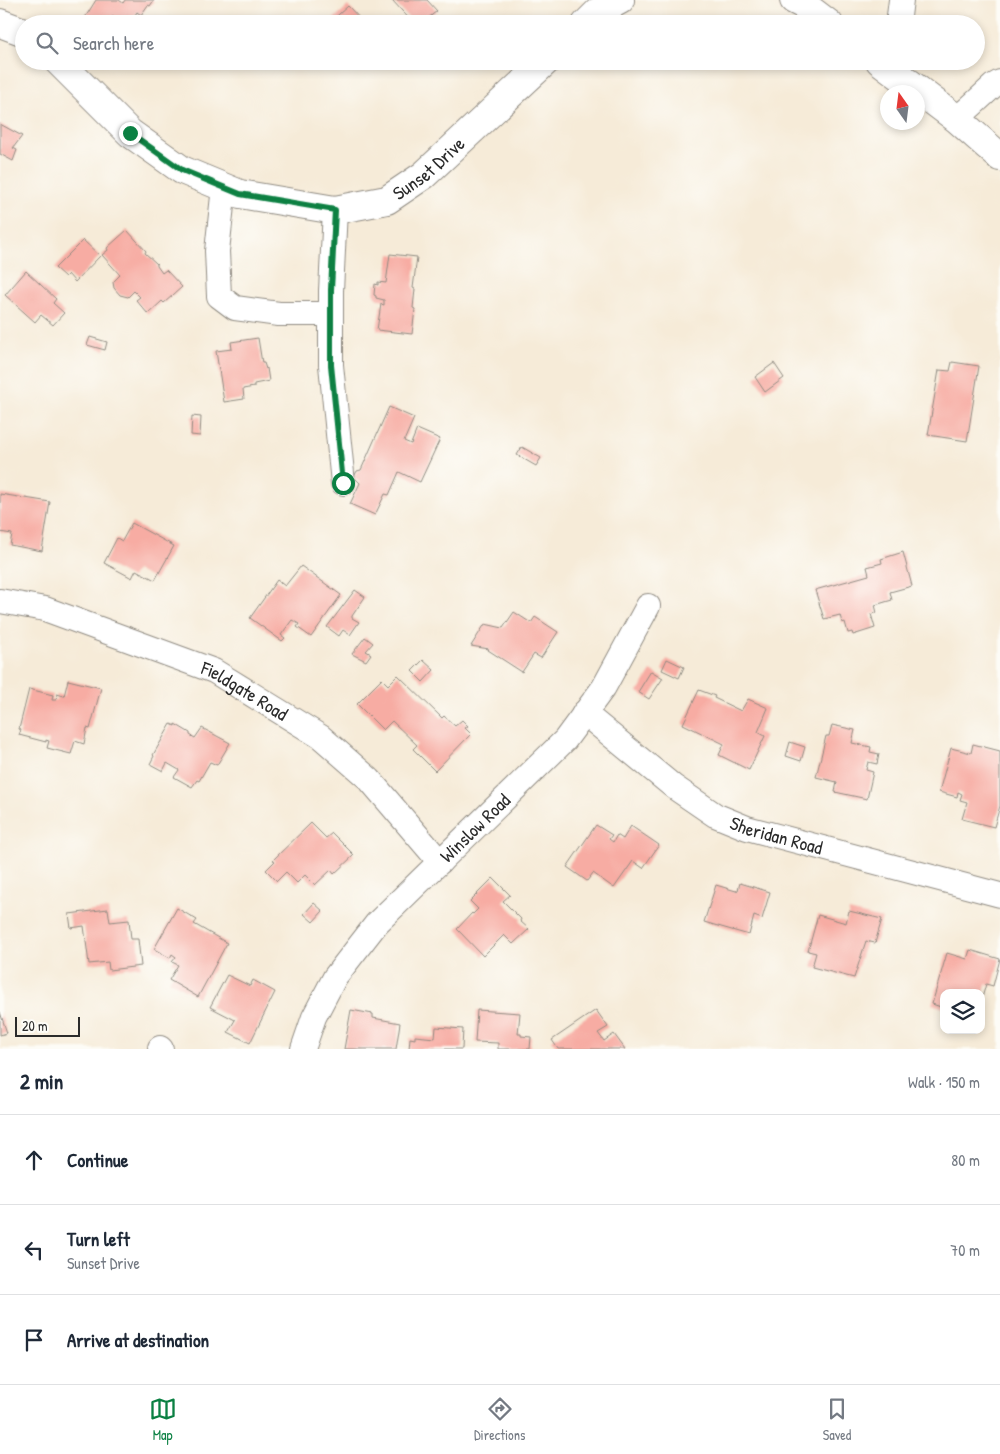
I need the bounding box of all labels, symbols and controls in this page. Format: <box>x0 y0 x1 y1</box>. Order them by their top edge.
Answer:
search box <box>15 15 985 70</box>
icon: search <box>33 29 61 57</box>
text: Search here <box>73 30 154 56</box>
north arrow <box>880 85 925 130</box>
route end <box>119 122 142 145</box>
street label: Sunset Drive <box>387 130 470 206</box>
route start <box>332 472 355 495</box>
street label: Fieldgate Road <box>197 654 293 727</box>
street label: Winslow Road <box>434 787 516 868</box>
street label: Sheridan Road <box>726 809 826 861</box>
map controls <box>940 989 985 1034</box>
button: layers <box>940 989 985 1034</box>
scale bar <box>15 1014 80 1037</box>
text: 20 m <box>22 1016 48 1035</box>
text: 2 min <box>20 1067 63 1096</box>
text: Walk · 150 m <box>908 1071 980 1093</box>
icon: ahead <box>20 1146 48 1174</box>
text: Continue <box>67 1147 128 1173</box>
text: 80 m <box>951 1149 980 1171</box>
text: Turn left <box>67 1226 130 1252</box>
icon: left <box>20 1236 48 1264</box>
text: 70 m <box>950 1239 980 1261</box>
text: Sunset Drive <box>67 1252 140 1274</box>
icon: arrive <box>20 1326 48 1354</box>
text: Arrive at destination <box>67 1327 209 1353</box>
tab: Map <box>149 1395 177 1444</box>
tab: Directions <box>474 1395 525 1444</box>
tab: Saved <box>823 1395 851 1444</box>

